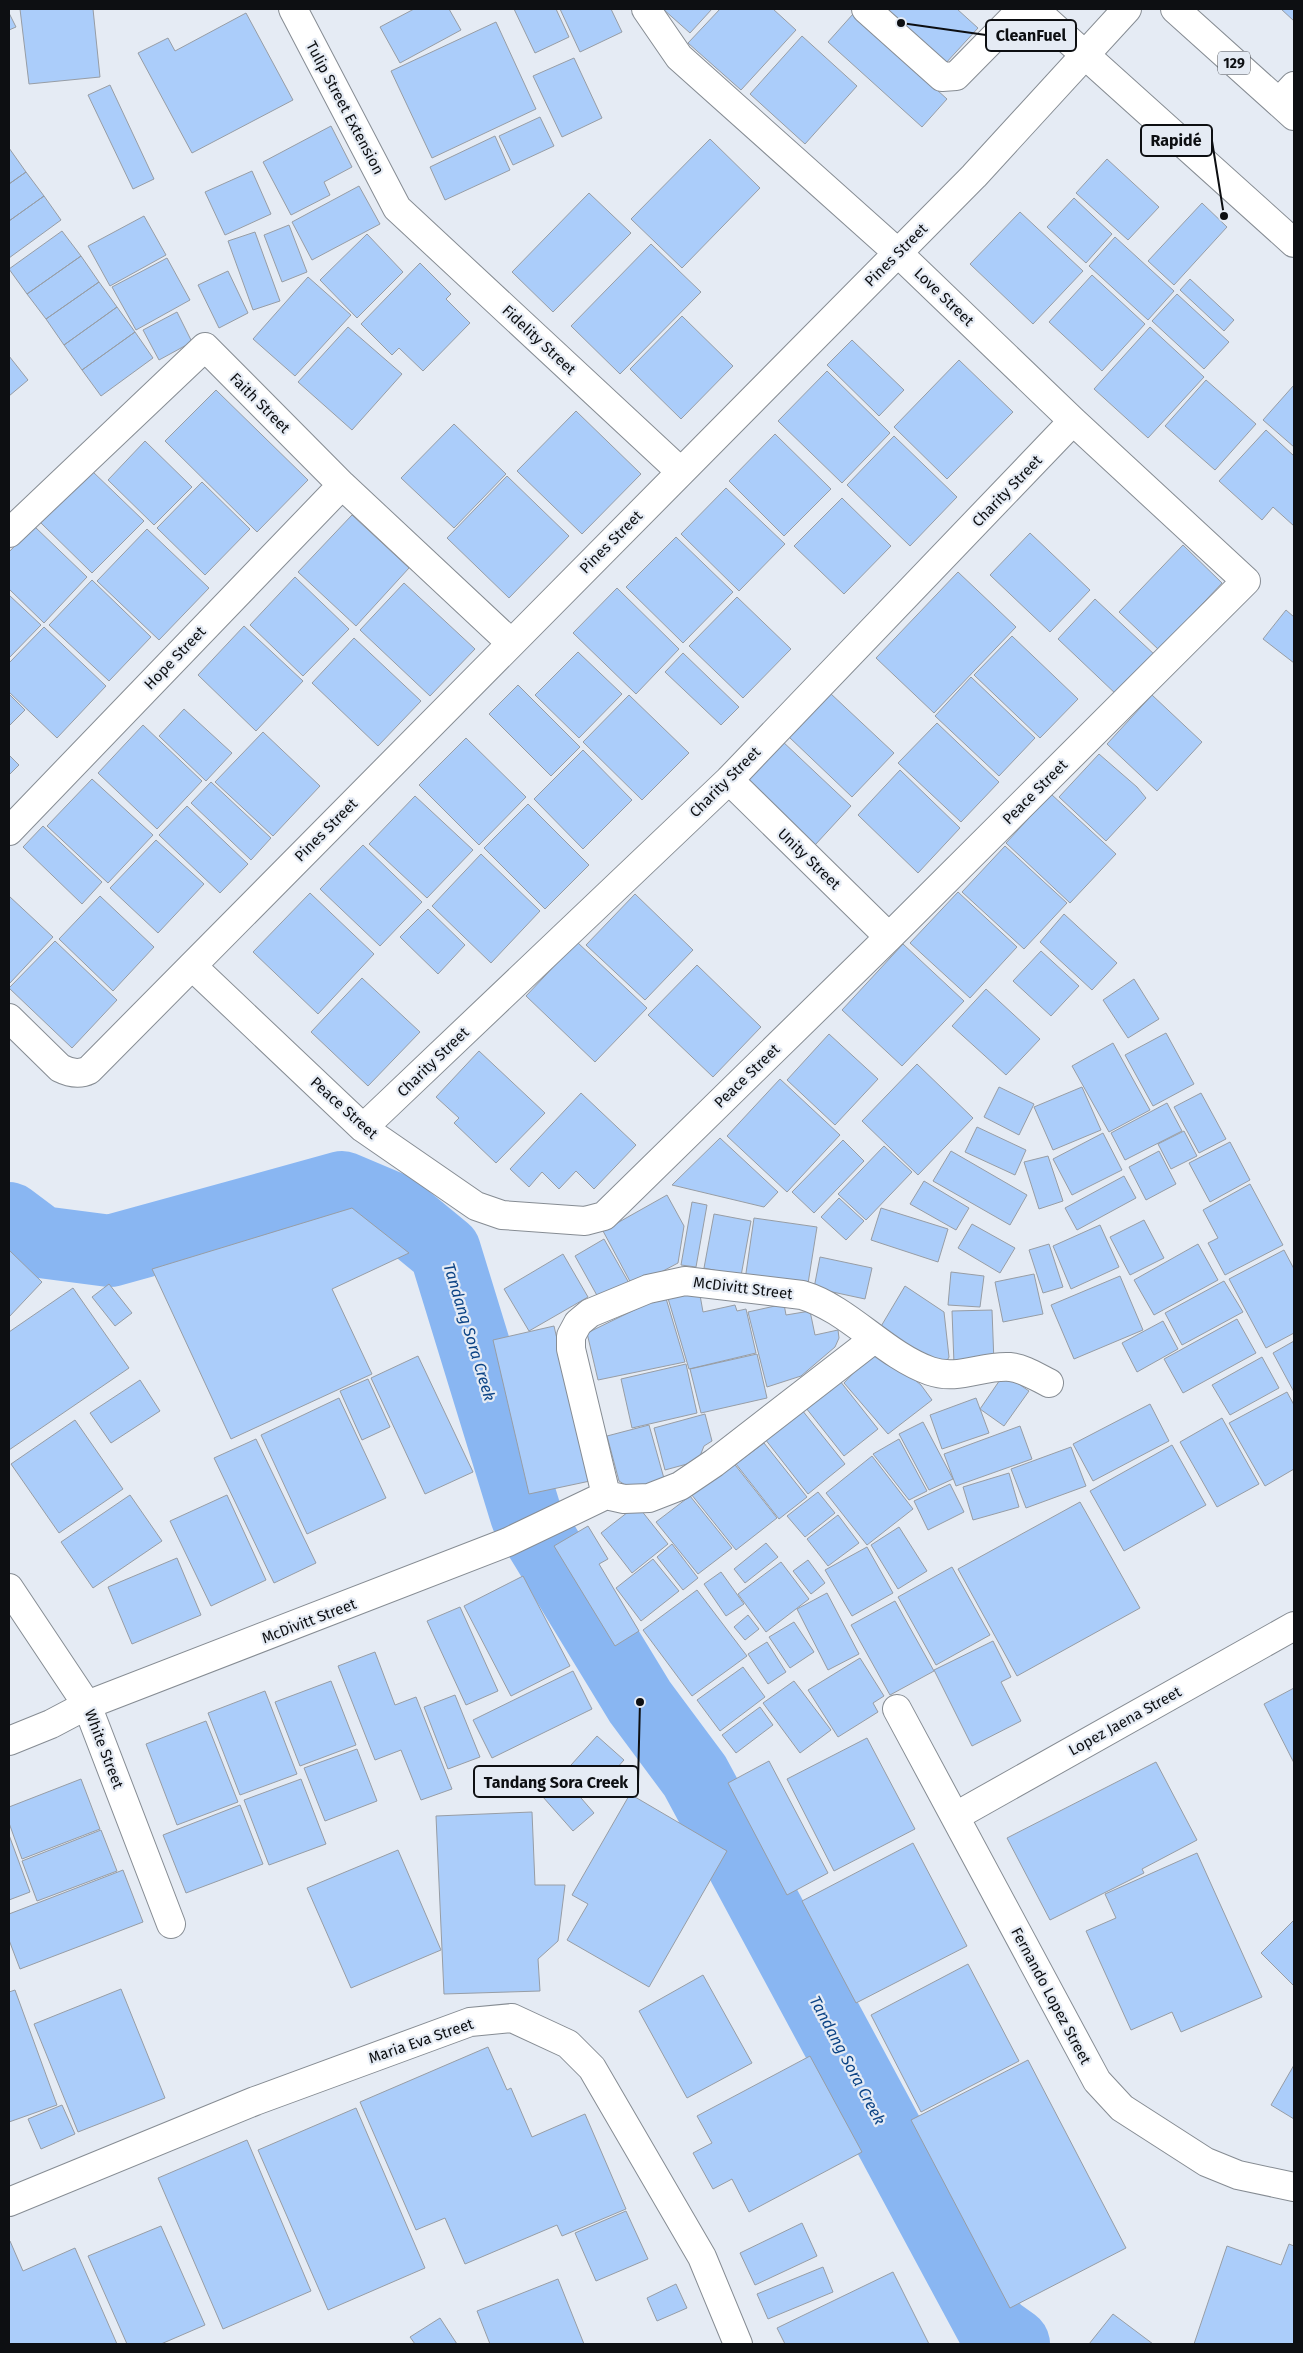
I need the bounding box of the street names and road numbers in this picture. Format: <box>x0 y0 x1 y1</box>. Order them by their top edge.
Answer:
street label: Tulip Street Extension <box>302 38 388 178</box>
road number: 129 <box>1218 52 1250 74</box>
street label: Pines Street <box>861 219 932 290</box>
street label: Love Street <box>910 264 978 330</box>
street label: Fidelity Street <box>498 301 580 379</box>
street label: Faith Street <box>226 369 294 437</box>
street label: Charity Street <box>968 451 1046 531</box>
street label: Pines Street <box>576 506 647 577</box>
street label: Hope Street <box>140 622 210 693</box>
street label: Charity Street <box>686 742 765 821</box>
street label: Peace Street <box>999 755 1072 828</box>
street label: Pines Street <box>291 794 362 865</box>
street label: Unity Street <box>774 825 845 894</box>
street label: Charity Street <box>393 1023 473 1101</box>
street label: Peace Street <box>710 1040 784 1112</box>
street label: Peace Street <box>307 1073 382 1143</box>
street label: McDivitt Street <box>692 1273 794 1303</box>
street label: McDivitt Street <box>259 1594 359 1647</box>
street label: Lopez Jaena Street <box>1066 1682 1185 1759</box>
street label: White Street <box>81 1707 128 1792</box>
street label: Fernando Lopez Street <box>1007 1925 1095 2068</box>
street label: Maria Eva Street <box>366 2014 476 2067</box>

